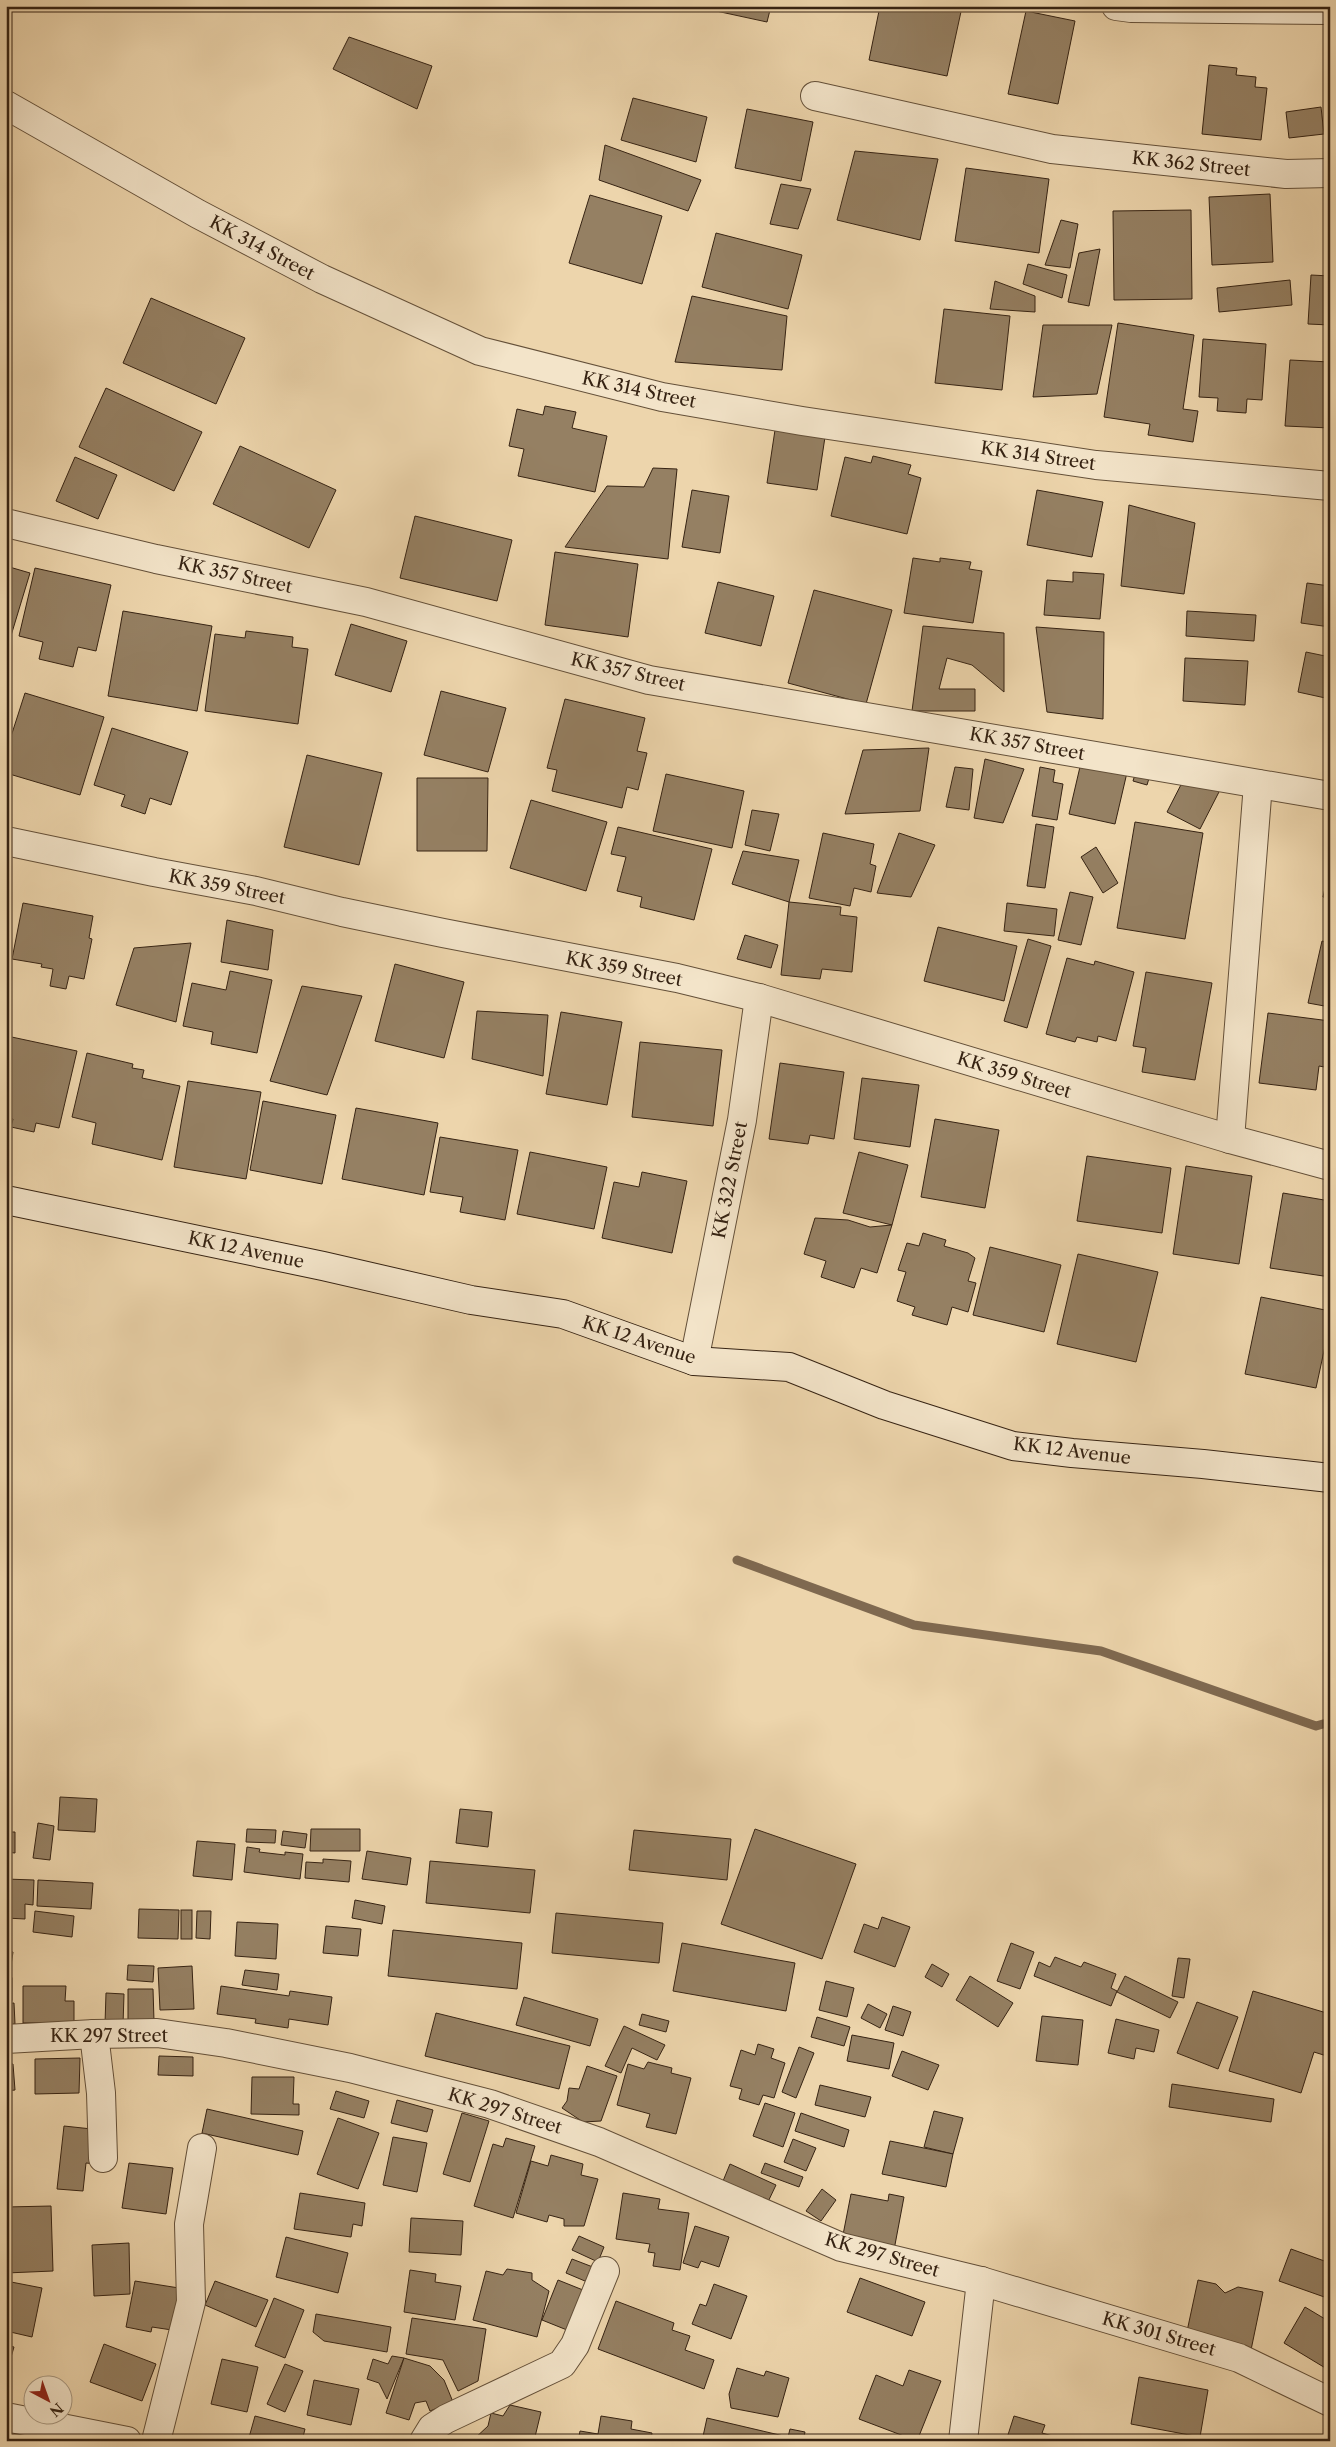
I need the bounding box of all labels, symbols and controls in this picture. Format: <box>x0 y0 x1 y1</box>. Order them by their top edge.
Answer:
street label: KK 362 Street <box>1131 147 1252 181</box>
street label: KK 314 Street <box>206 211 319 285</box>
street label: KK 314 Street <box>580 367 699 413</box>
street label: KK 314 Street <box>979 437 1098 475</box>
street label: KK 357 Street <box>176 552 295 598</box>
street label: KK 357 Street <box>569 648 688 696</box>
street label: KK 357 Street <box>968 723 1087 765</box>
street label: KK 359 Street <box>167 865 288 909</box>
street label: KK 359 Street <box>564 947 685 991</box>
street label: KK 359 Street <box>954 1047 1074 1103</box>
street label: KK 322 Street <box>708 1119 752 1240</box>
street label: KK 12 Avenue <box>186 1227 306 1273</box>
street label: KK 12 Avenue <box>579 1311 699 1369</box>
street label: KK 12 Avenue <box>1012 1433 1132 1469</box>
street label: KK 297 Street <box>50 2025 169 2047</box>
street label: KK 297 Street <box>445 2083 565 2139</box>
street label: KK 297 Street <box>822 2228 942 2282</box>
street label: KK 301 Street <box>1100 2307 1219 2361</box>
north arrow <box>22 2374 72 2424</box>
text: N <box>46 2399 67 2421</box>

